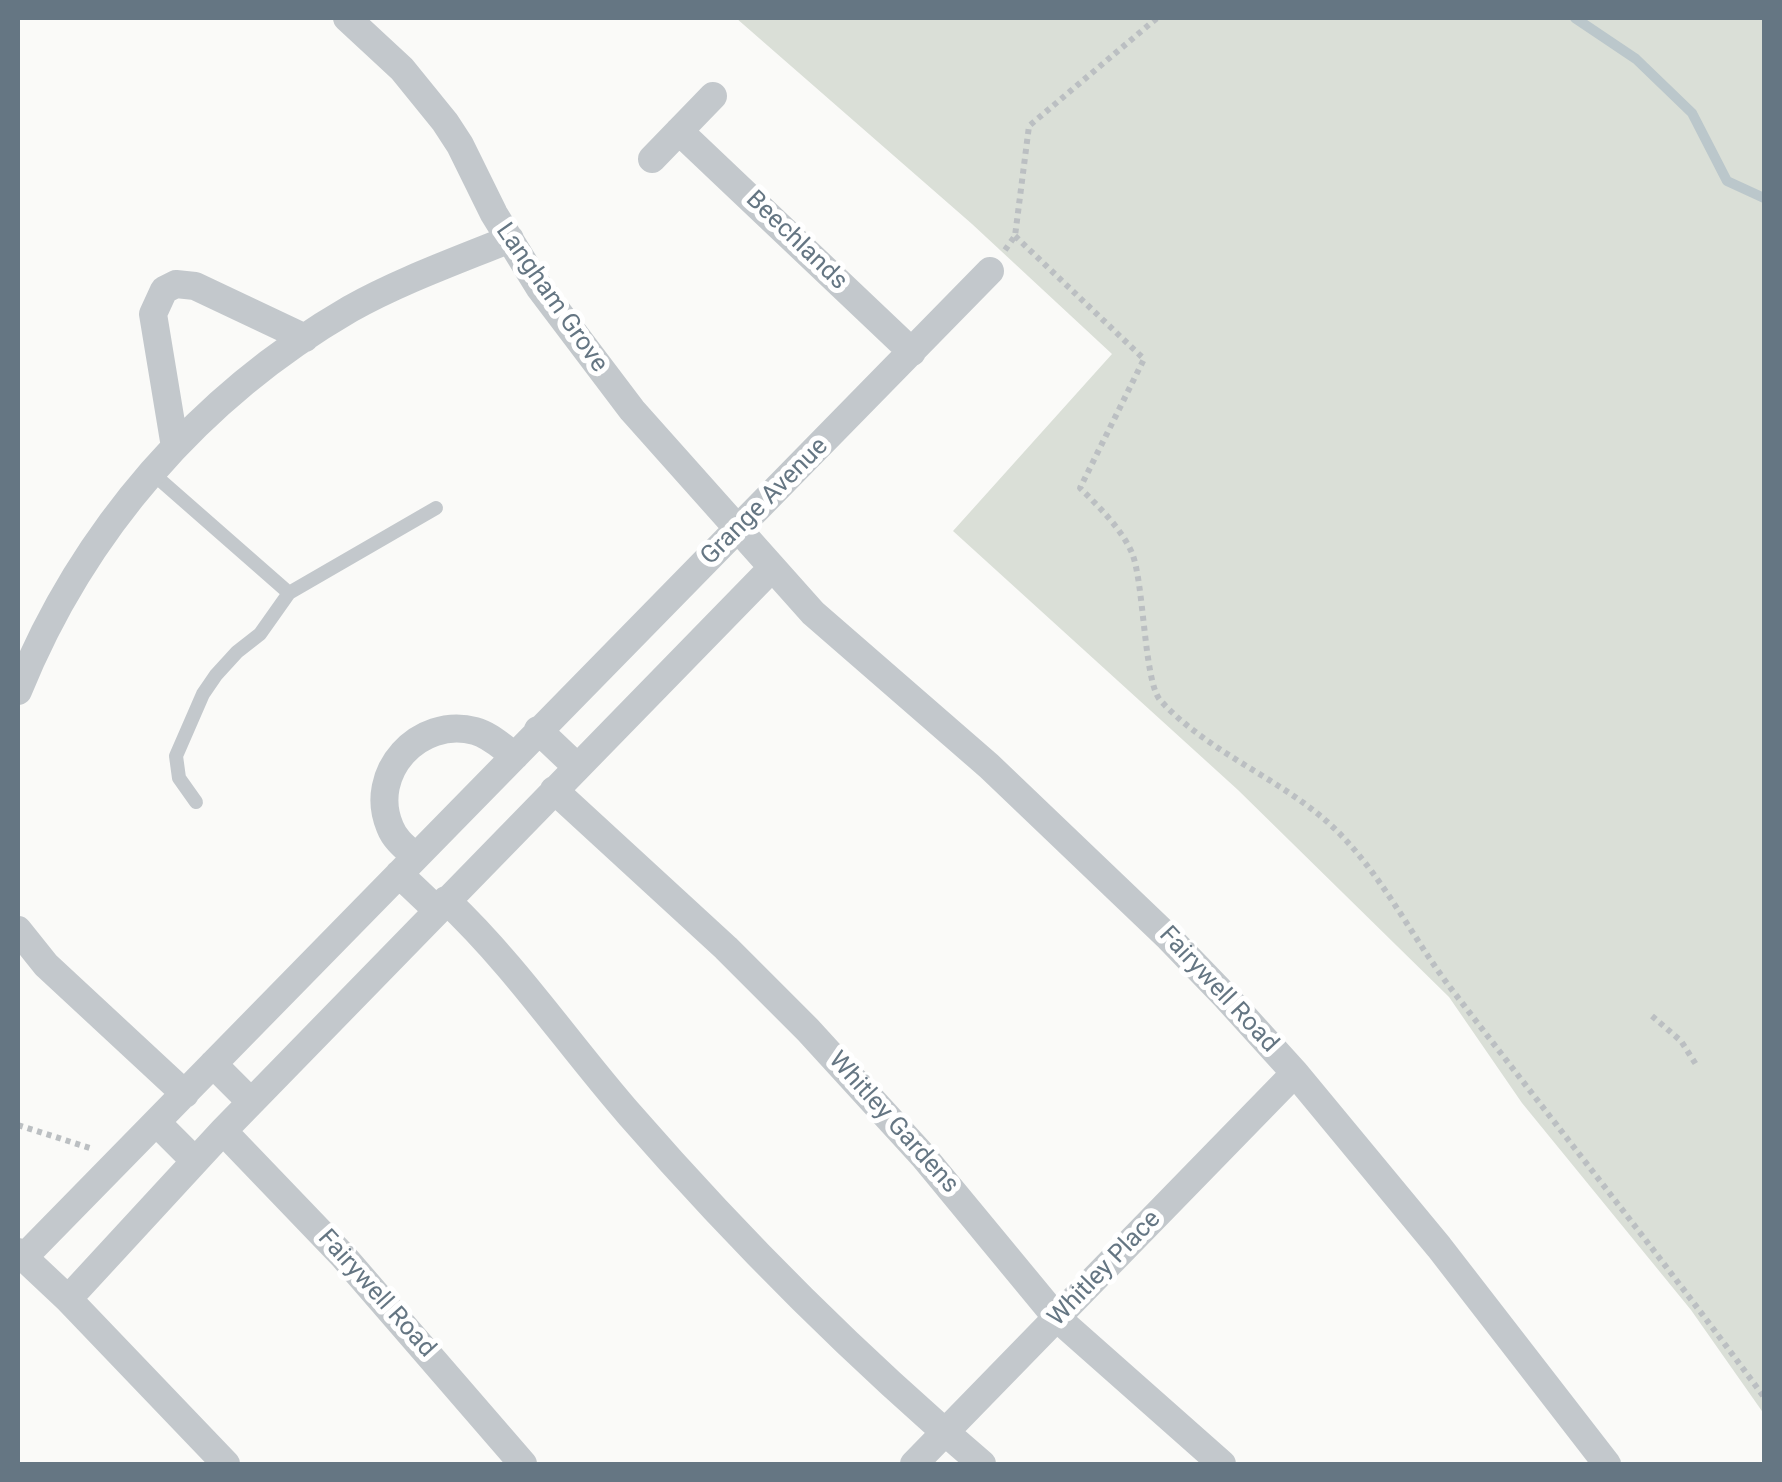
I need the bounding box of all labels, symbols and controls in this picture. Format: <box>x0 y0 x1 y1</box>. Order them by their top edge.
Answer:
street label: Beechlands <box>739 185 853 297</box>
street label: Langham Grove <box>489 218 613 378</box>
street label: Grange Avenue <box>695 432 835 572</box>
street label: Fairywell Road <box>1152 921 1284 1059</box>
street label: Whitley Gardens <box>822 1046 964 1200</box>
street label: Whitley Place <box>1042 1205 1168 1333</box>
street label: Fairywell Road <box>311 1224 441 1364</box>

